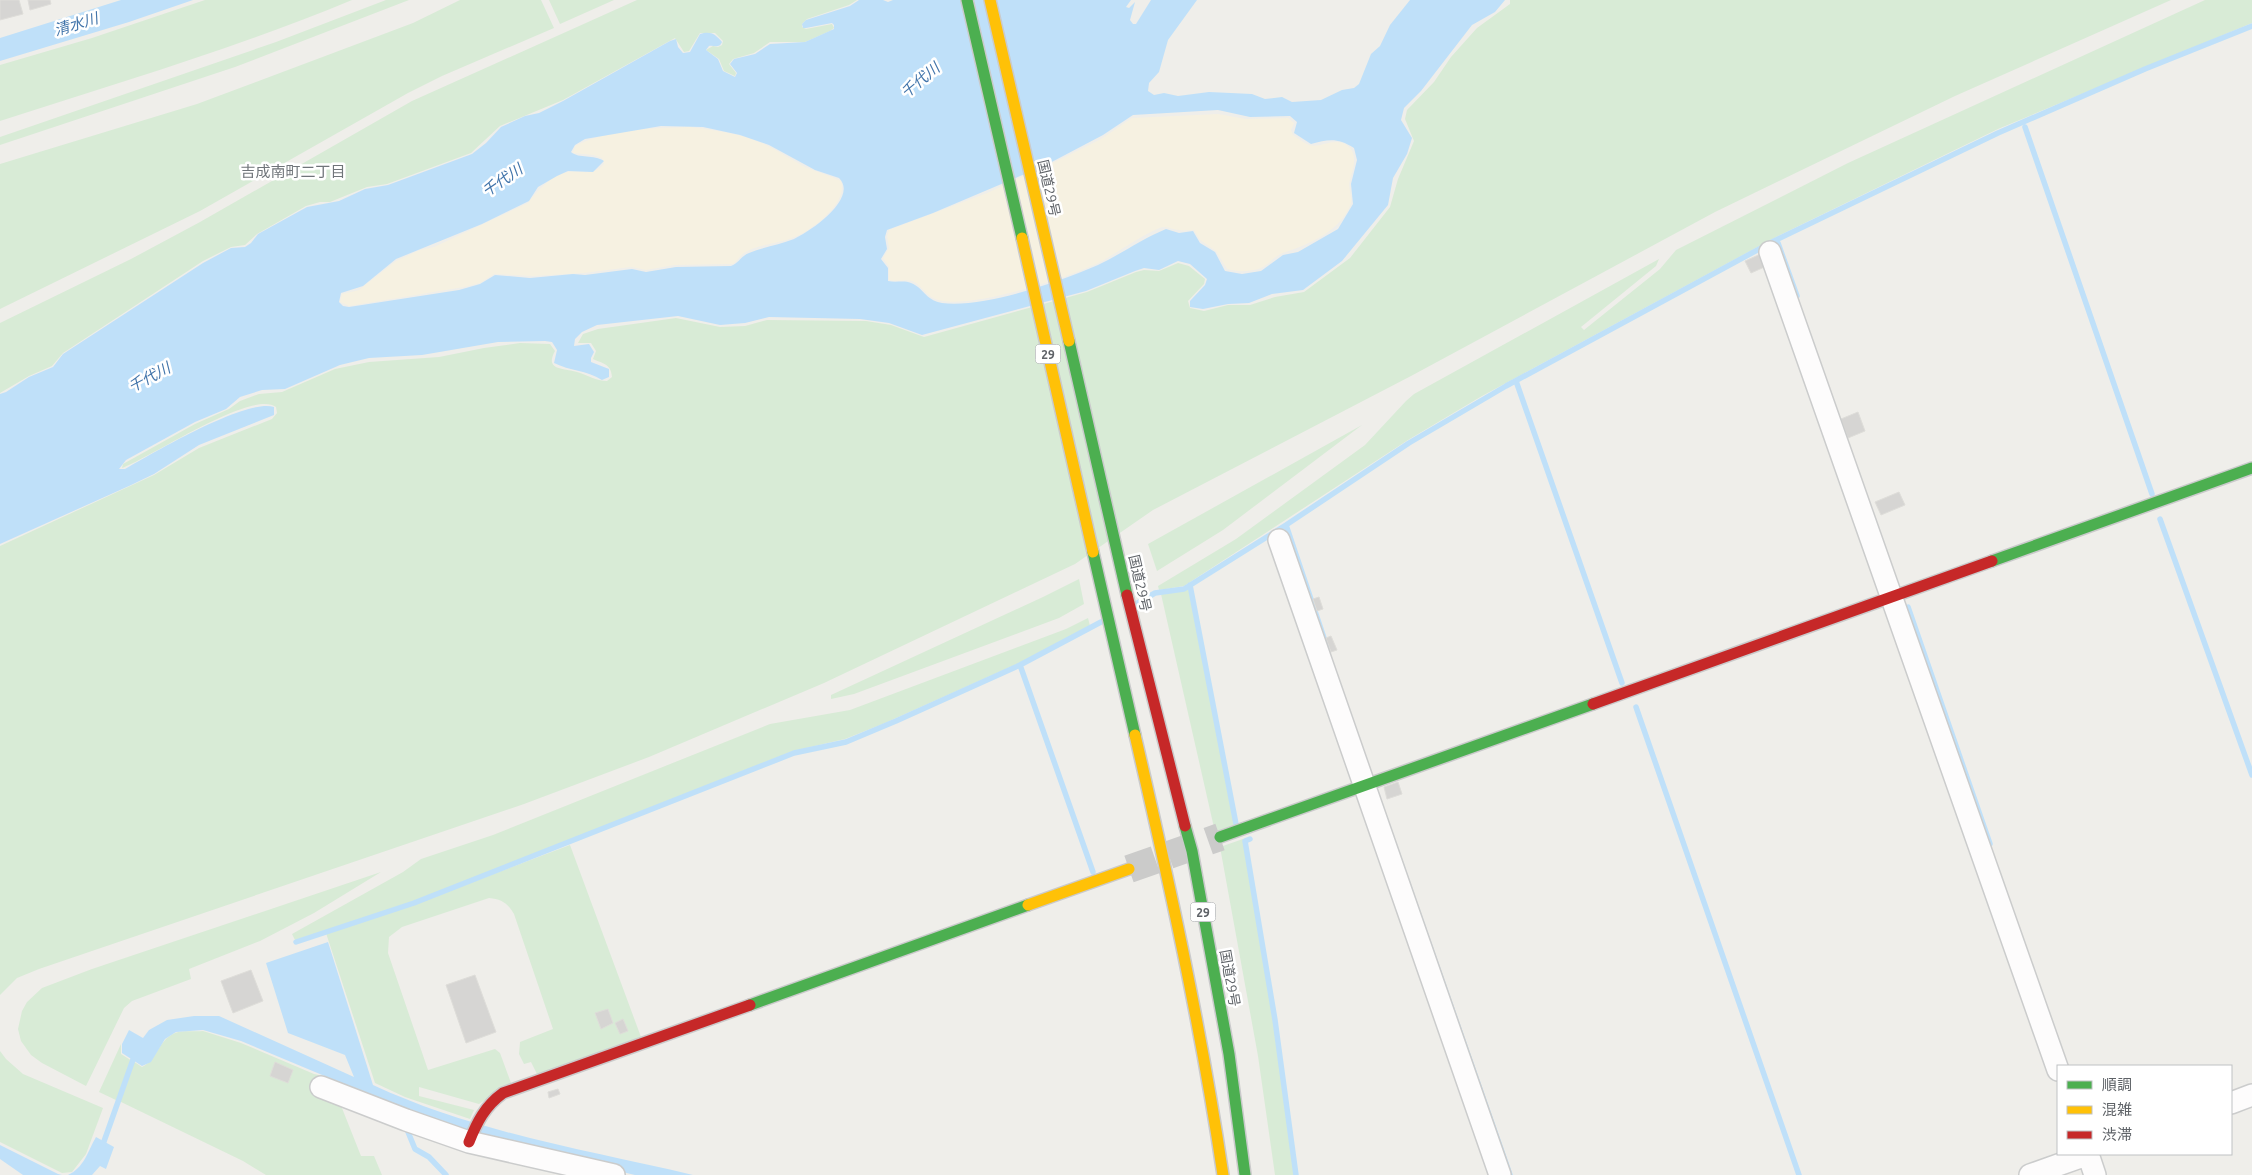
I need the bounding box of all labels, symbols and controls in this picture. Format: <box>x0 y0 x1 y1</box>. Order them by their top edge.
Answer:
water label: 清水川 <box>52 9 102 39</box>
water label: 千代川 <box>897 58 944 101</box>
street label: 国道29号 <box>1035 158 1063 218</box>
water label: 千代川 <box>479 159 527 200</box>
district label: 吉成南町二丁目 <box>240 163 346 180</box>
road number: 29 <box>1036 344 1060 364</box>
water label: 千代川 <box>125 358 175 395</box>
street label: 国道29号 <box>1126 553 1154 613</box>
road number: 29 <box>1190 902 1216 922</box>
street label: 国道29号 <box>1217 948 1243 1008</box>
legend <box>2057 1065 2232 1155</box>
text: 順調 <box>2102 1076 2132 1093</box>
text: 混雑 <box>2102 1101 2132 1118</box>
text: 渋滞 <box>2102 1126 2132 1143</box>

